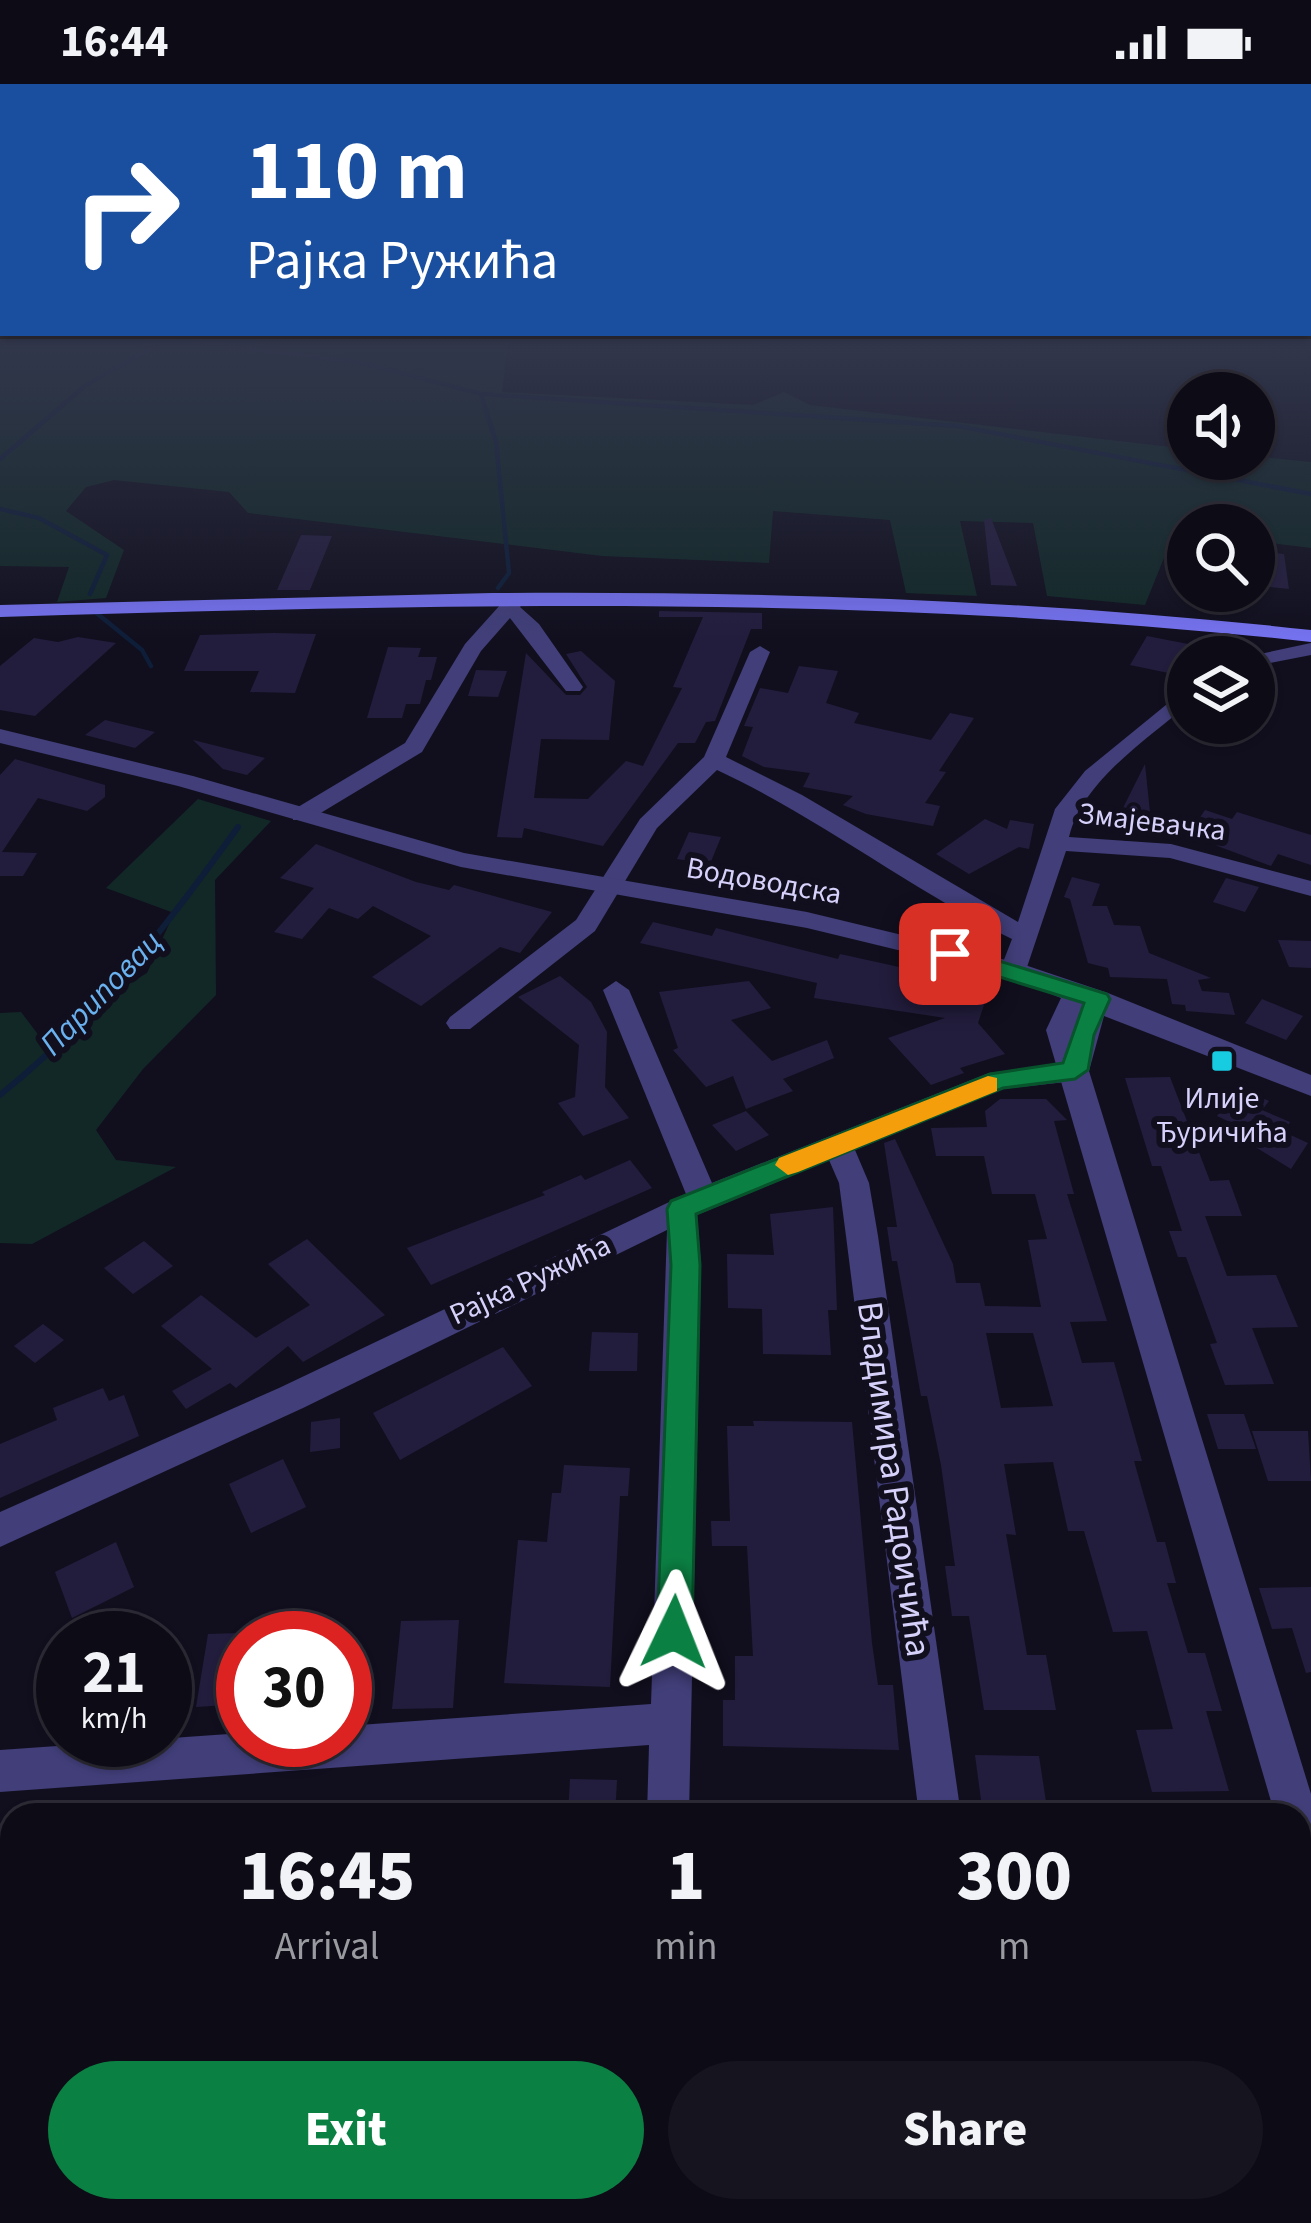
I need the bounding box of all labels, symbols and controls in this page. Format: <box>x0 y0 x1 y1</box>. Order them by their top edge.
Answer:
text: 16:44 <box>60 10 169 74</box>
text: 110 m <box>246 112 468 232</box>
icon: right <box>48 132 204 288</box>
text: Рајка Ружића <box>246 223 558 300</box>
map controls <box>1167 372 1275 744</box>
button: sound <box>1167 372 1275 480</box>
button: search <box>1167 504 1275 612</box>
button: layers <box>1167 636 1275 744</box>
street label: Змајевачка <box>1076 792 1228 852</box>
street label: Водоводска <box>683 846 845 916</box>
pin <box>899 903 1001 1005</box>
water label: Париповац <box>29 920 173 1066</box>
icon: arrive <box>917 921 983 987</box>
marker: Илије Ђуричића <box>1209 1048 1235 1074</box>
place label: Илије Ђуричића <box>1156 1077 1288 1154</box>
street label: Рајка Ружића <box>442 1224 618 1336</box>
street label: Владимира Радоичића <box>844 1298 944 1660</box>
position arrow <box>611 1569 737 1695</box>
speed limit sign: 30 <box>216 1611 372 1767</box>
text: 21 <box>82 1631 146 1716</box>
text: km/h <box>81 1697 147 1740</box>
text: 16:45 <box>239 1825 415 1928</box>
text: 1 <box>667 1825 705 1928</box>
text: 300 <box>957 1825 1072 1928</box>
text: Arrival <box>275 1919 380 1975</box>
text: min <box>654 1919 718 1975</box>
text: m <box>998 1919 1030 1975</box>
button: Exit <box>48 2061 644 2199</box>
button: Share <box>668 2061 1263 2199</box>

